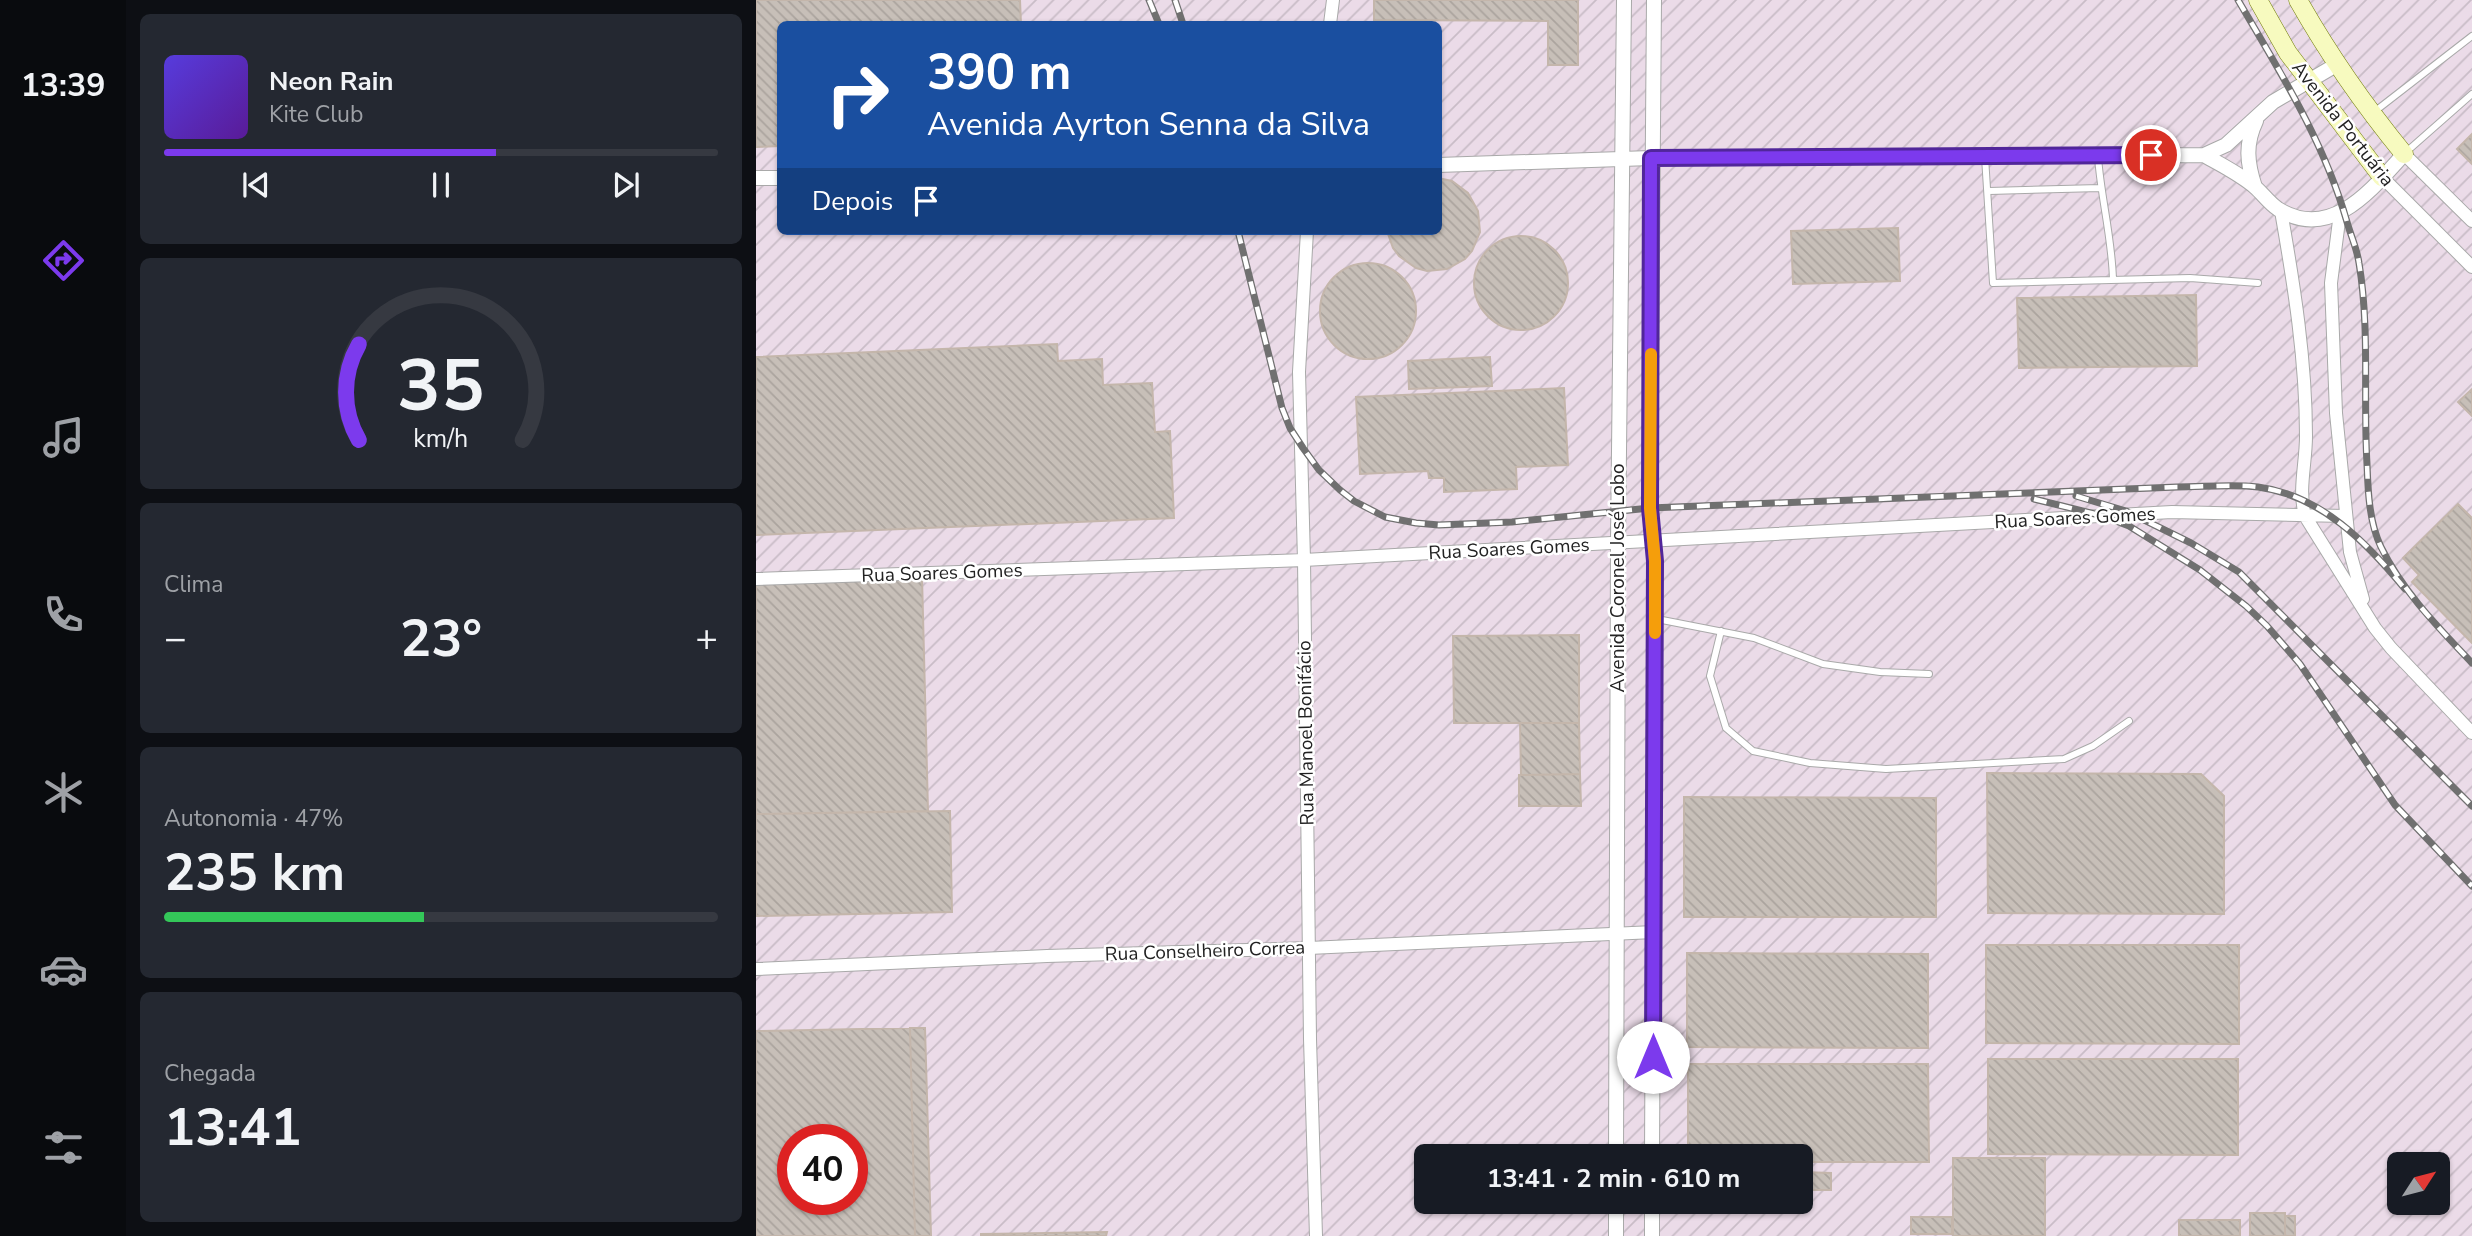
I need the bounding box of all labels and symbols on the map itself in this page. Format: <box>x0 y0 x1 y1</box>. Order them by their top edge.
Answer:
street label: Avenida Portuária <box>2286 56 2400 192</box>
pin <box>2121 125 2181 185</box>
street label: Avenida Coronel José Lobo <box>1605 464 1631 692</box>
street label: Rua Soares Gomes <box>1994 501 2156 535</box>
street label: Rua Soares Gomes <box>1428 532 1590 566</box>
street label: Rua Soares Gomes <box>861 557 1023 589</box>
street label: Rua Manoel Bonifácio <box>1291 640 1321 826</box>
street label: Rua Conselheiro Correa <box>1104 935 1306 967</box>
position arrow <box>1616 1020 1690 1094</box>
speed limit sign: 40 <box>777 1124 868 1215</box>
north arrow <box>2387 1152 2450 1214</box>

